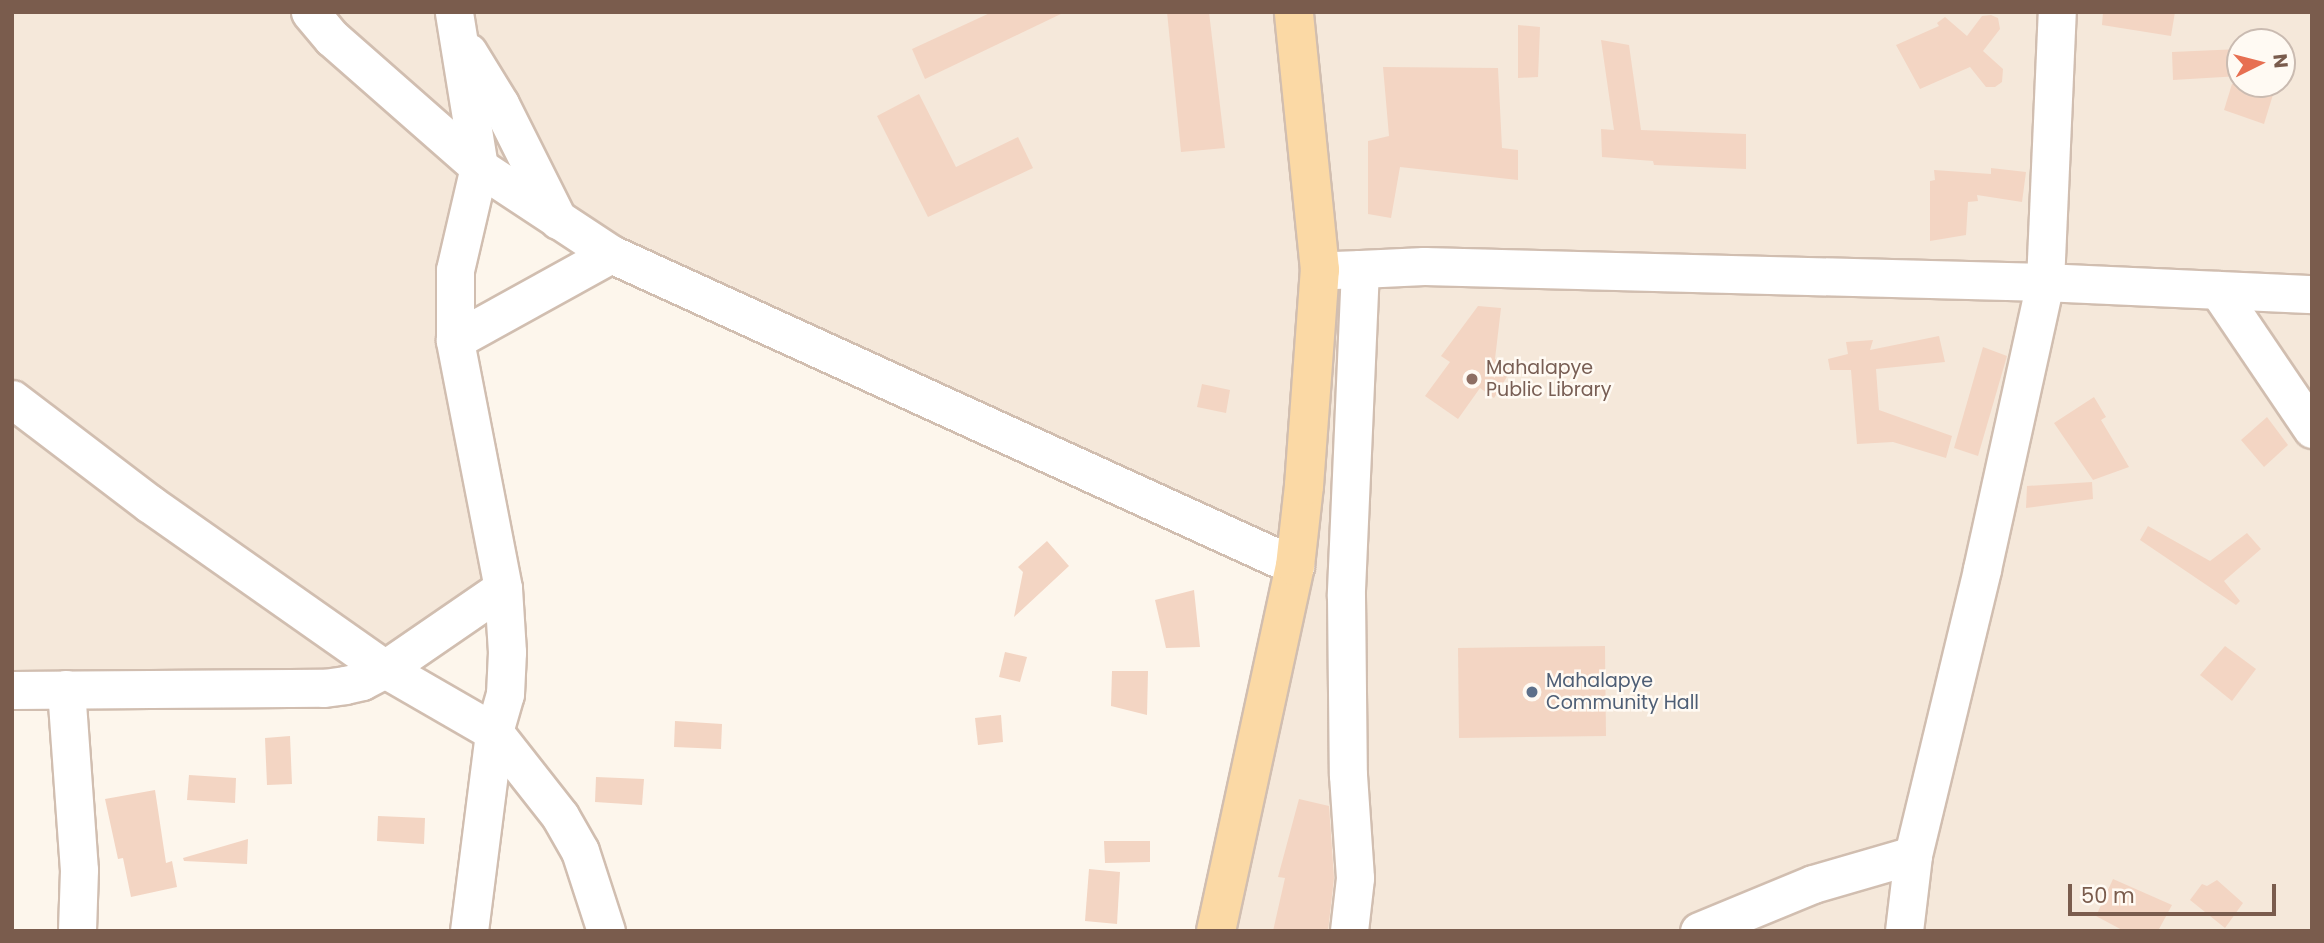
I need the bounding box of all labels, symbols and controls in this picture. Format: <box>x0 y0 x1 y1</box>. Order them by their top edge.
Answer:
north arrow <box>2226 28 2296 98</box>
text: N <box>2266 52 2295 69</box>
place label: Mahalapye Public Library <box>1486 357 1611 401</box>
marker: Mahalapye Public Library <box>1464 371 1480 387</box>
place label: Mahalapye Community Hall <box>1546 670 1699 714</box>
marker: Mahalapye Community Hall <box>1524 684 1540 700</box>
scale bar <box>2072 870 2280 914</box>
text: 50 m <box>2081 881 2135 910</box>

